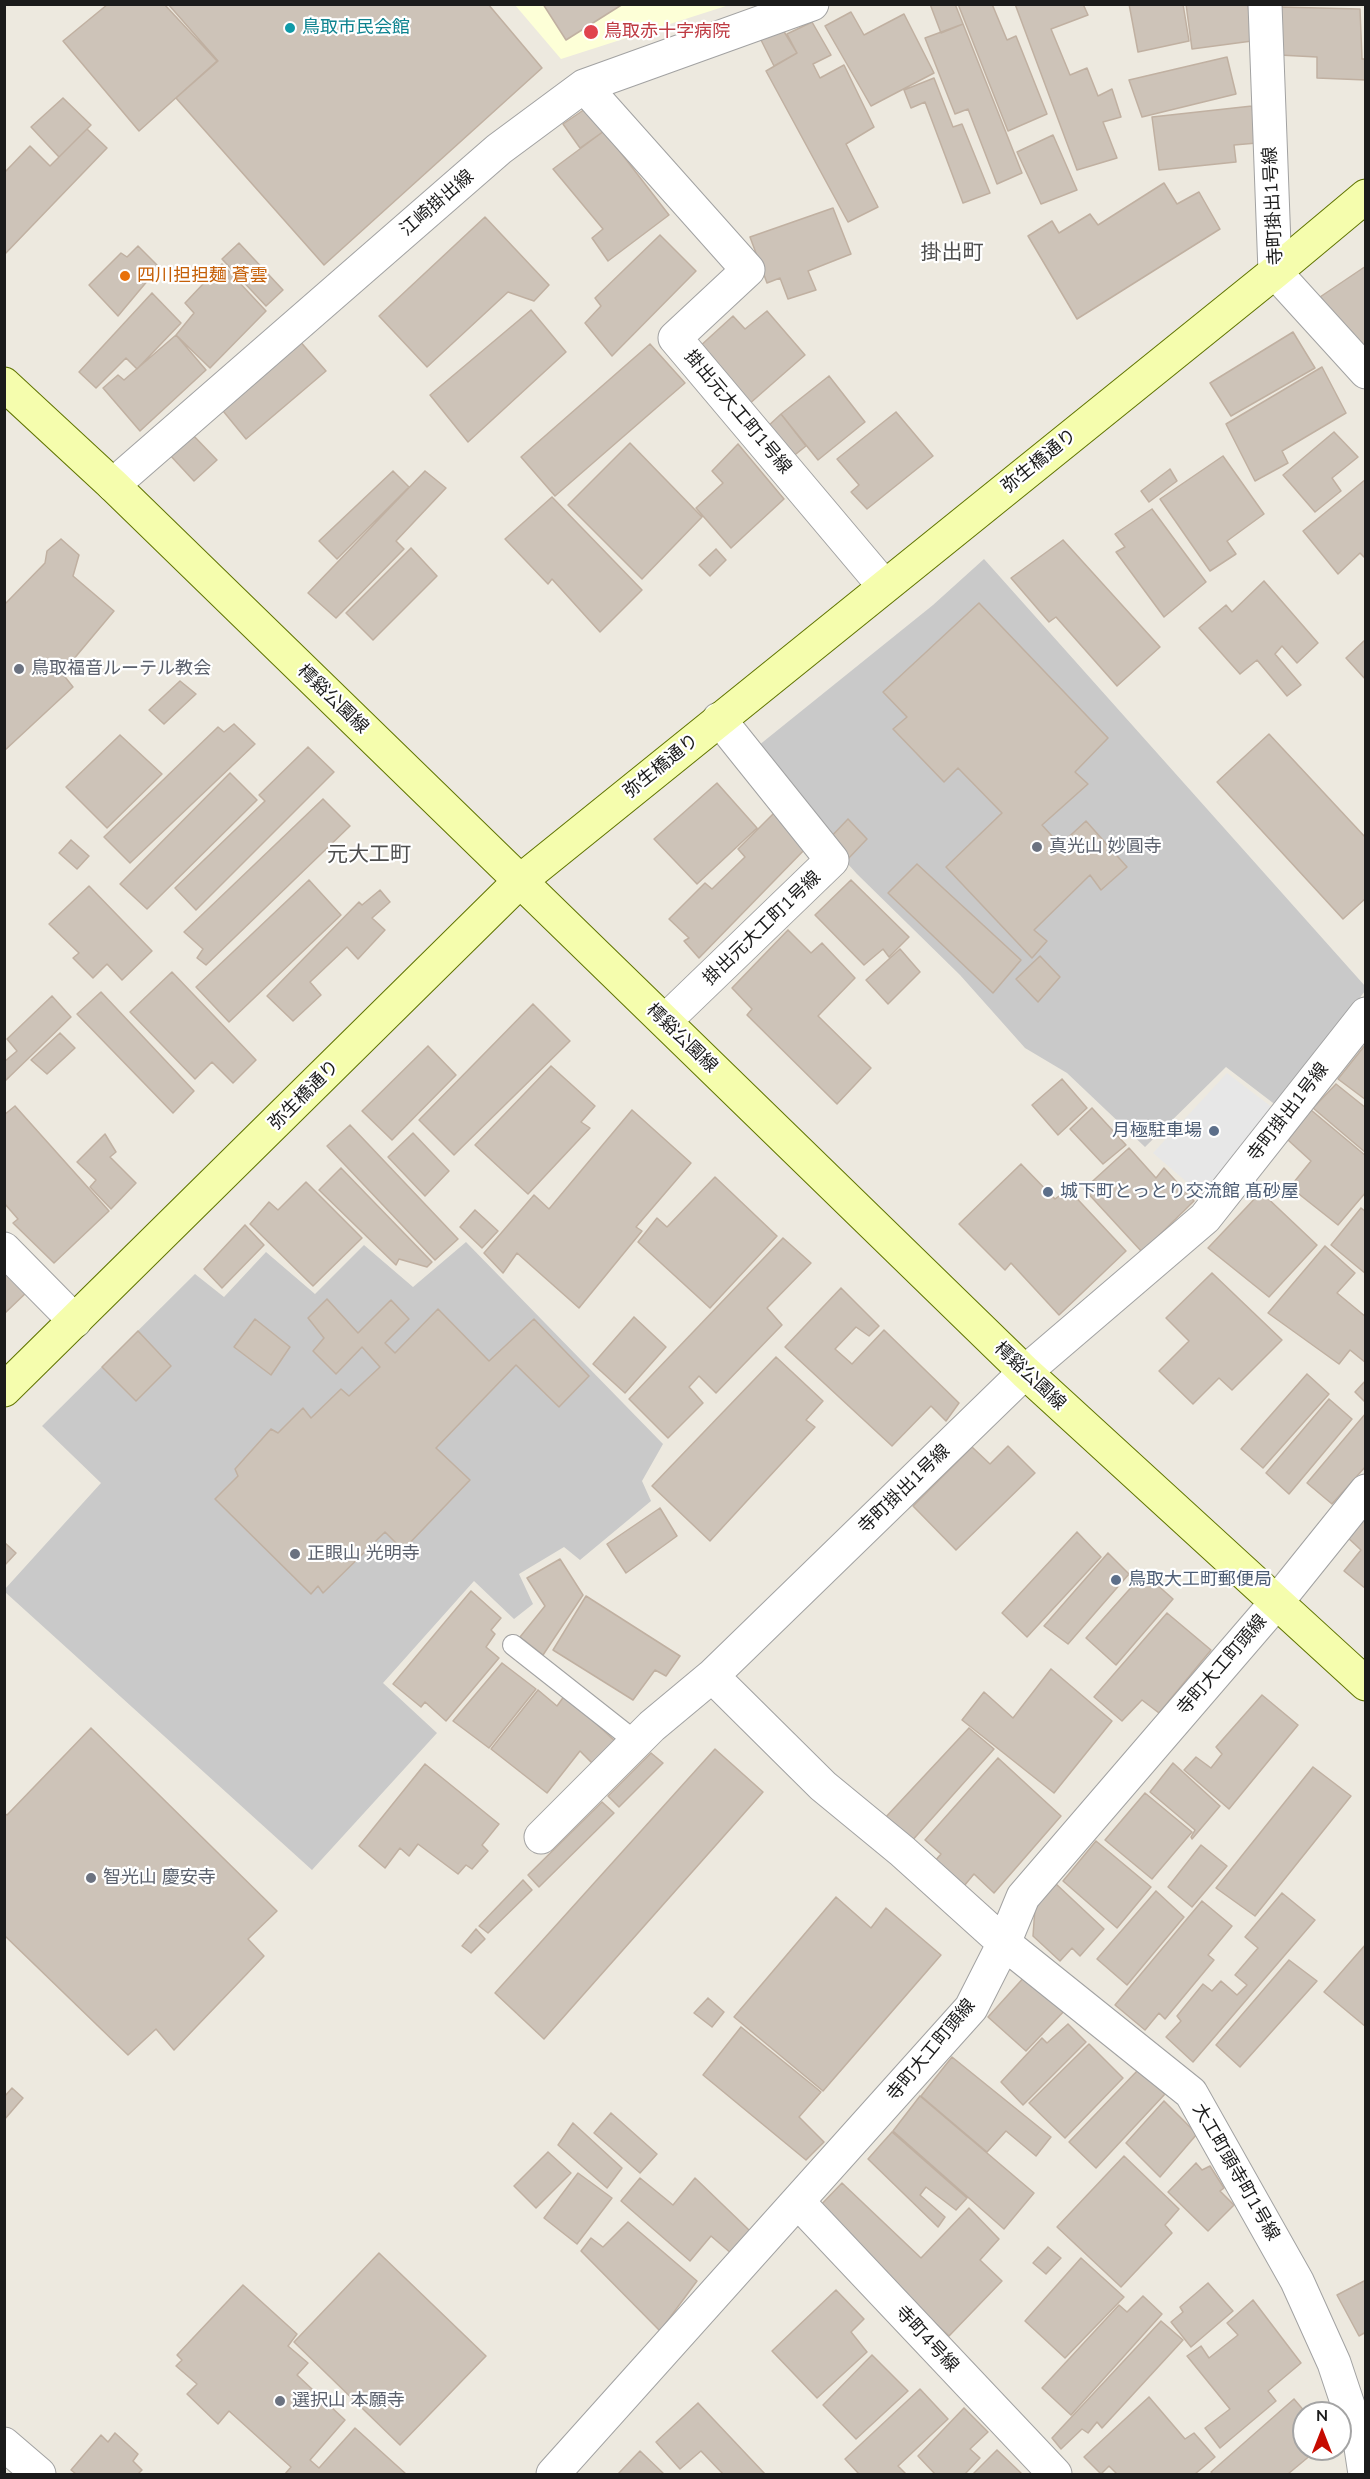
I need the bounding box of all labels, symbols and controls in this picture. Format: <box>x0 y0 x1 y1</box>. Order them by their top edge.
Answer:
place label: 鳥取市民会館 <box>302 17 410 39</box>
marker: 鳥取市民会館 <box>283 21 297 35</box>
place label: 鳥取赤十字病院 <box>604 21 730 43</box>
marker: 鳥取赤十字病院 <box>582 23 600 41</box>
street label: 寺町掛出1号線 <box>1259 146 1287 266</box>
street label: 江崎掛出線 <box>396 165 478 241</box>
district label: 掛出町 <box>921 240 983 266</box>
place label: 四川担担麺 蒼雲 <box>137 265 268 287</box>
marker: 四川担担麺 蒼雲 <box>118 269 132 283</box>
street label: 掛出元大工町1号線 <box>680 346 796 478</box>
street label: 弥生橋通り <box>997 424 1081 498</box>
place label: 鳥取福音ルーテル教会 <box>31 658 211 680</box>
street label: 樗谿公園線 <box>293 660 373 738</box>
marker: 鳥取福音ルーテル教会 <box>12 662 26 676</box>
street label: 弥生橋通り <box>619 729 703 803</box>
place label: 真光山 妙圓寺 <box>1049 836 1162 858</box>
marker: 真光山 妙圓寺 <box>1030 840 1044 854</box>
district label: 元大工町 <box>327 842 411 868</box>
street label: 掛出元大工町1号線 <box>699 866 825 990</box>
street label: 樗谿公園線 <box>642 999 722 1077</box>
street label: 弥生橋通り <box>265 1056 343 1134</box>
street label: 寺町掛出1号線 <box>1243 1059 1333 1165</box>
place label: 月極駐車場 <box>1112 1120 1202 1142</box>
marker: 月極駐車場 <box>1207 1124 1221 1138</box>
place label: 城下町とっとり交流館 髙砂屋 <box>1060 1181 1299 1203</box>
marker: 城下町とっとり交流館 髙砂屋 <box>1041 1185 1055 1199</box>
street label: 樗谿公園線 <box>990 1337 1070 1415</box>
street label: 寺町掛出1号線 <box>854 1440 954 1538</box>
place label: 正眼山 光明寺 <box>307 1543 420 1565</box>
marker: 正眼山 光明寺 <box>288 1547 302 1561</box>
place label: 鳥取大工町郵便局 <box>1128 1569 1272 1591</box>
marker: 鳥取大工町郵便局 <box>1109 1573 1123 1587</box>
street label: 寺町大工町頭線 <box>1173 1610 1271 1720</box>
place label: 智光山 慶安寺 <box>103 1867 216 1889</box>
marker: 智光山 慶安寺 <box>84 1871 98 1885</box>
street label: 寺町大工町頭線 <box>882 1995 980 2105</box>
street label: 大工町頭寺町1号線 <box>1188 2100 1284 2244</box>
street label: 寺町4号線 <box>891 2301 963 2377</box>
place label: 選択山 本願寺 <box>292 2390 405 2412</box>
marker: 選択山 本願寺 <box>273 2394 287 2408</box>
north arrow <box>1292 2401 1352 2461</box>
text: N <box>1316 2405 1328 2425</box>

